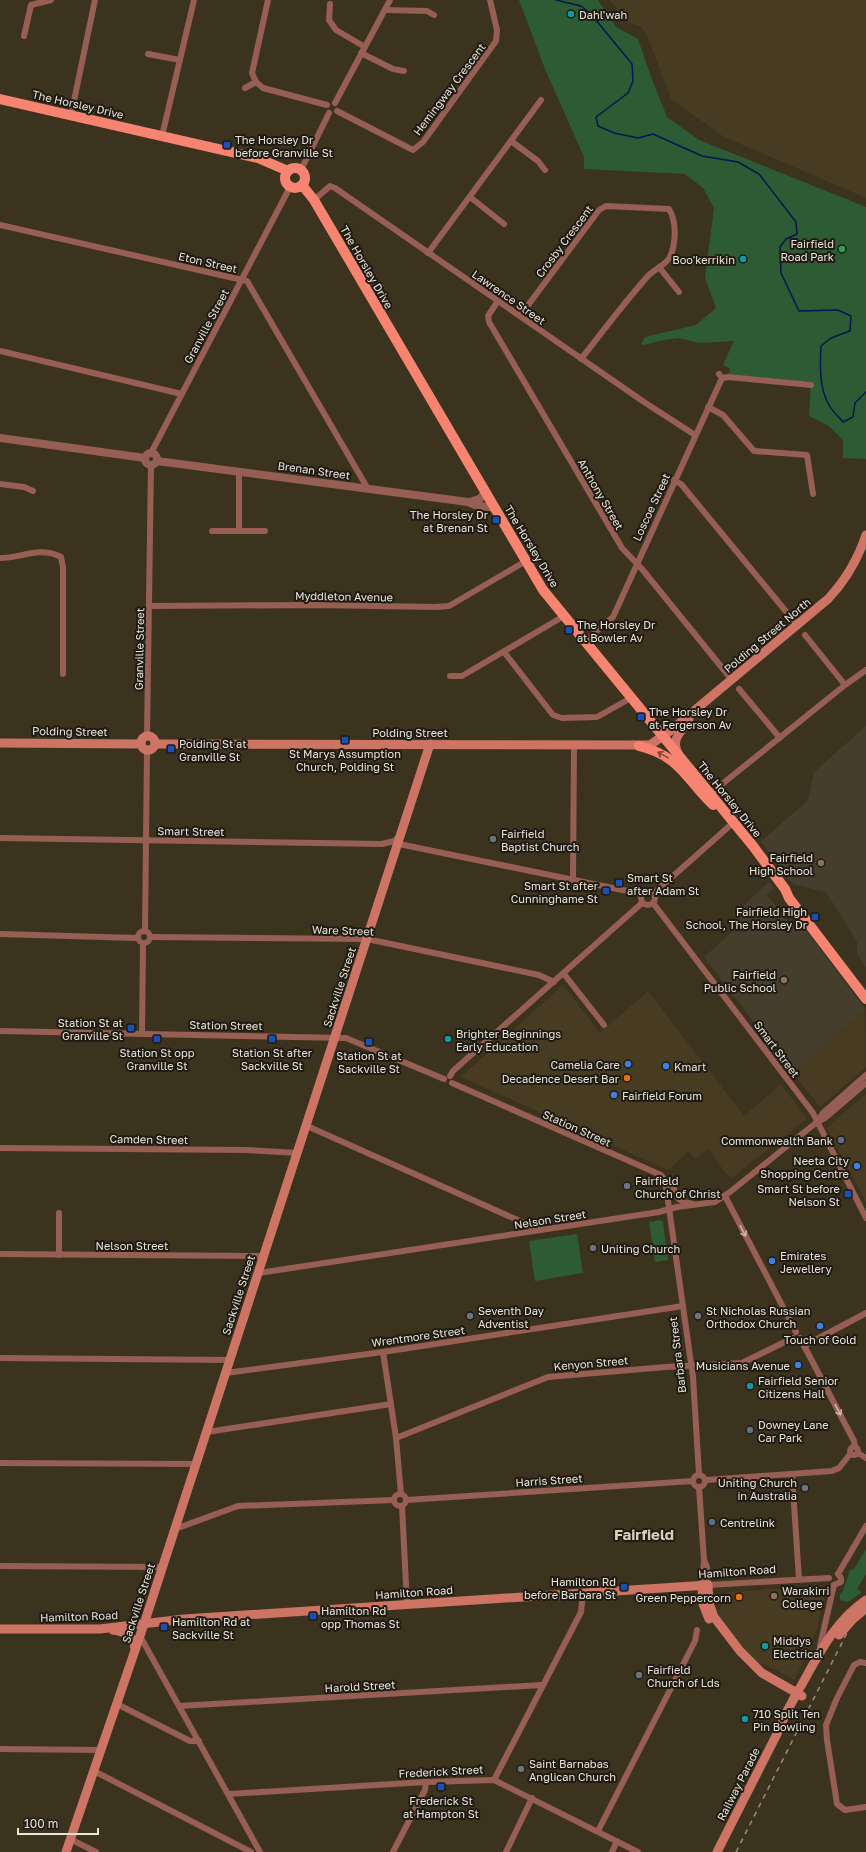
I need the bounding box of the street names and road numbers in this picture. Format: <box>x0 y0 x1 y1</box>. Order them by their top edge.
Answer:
street label: Hemingway Crescent <box>410 40 488 138</box>
street label: The Horsley Drive <box>31 87 125 121</box>
street label: Crosby Crescent <box>533 202 595 280</box>
street label: The Horsley Drive <box>338 223 396 311</box>
street label: Eton Street <box>177 249 239 275</box>
street label: Lawrence Street <box>470 267 548 327</box>
street label: Granville Street <box>181 287 231 365</box>
street label: Anthony Street <box>575 456 627 532</box>
street label: Brenan Street <box>277 458 351 482</box>
street label: Loscoe Street <box>630 471 672 543</box>
street label: The Horsley Drive <box>502 503 562 589</box>
street label: Myddleton Avenue <box>295 589 393 603</box>
street label: Polding Street North <box>721 595 813 675</box>
street label: Granville Street <box>132 608 146 690</box>
street label: Polding Street <box>32 724 108 738</box>
street label: Polding Street <box>372 726 448 739</box>
street label: The Horsley Drive <box>696 759 764 839</box>
street label: Smart Street <box>157 824 225 838</box>
street label: Ware Street <box>312 922 374 938</box>
street label: Sackville Street <box>320 945 358 1029</box>
street label: Station Street <box>189 1018 263 1032</box>
street label: Smart Street <box>752 1018 802 1080</box>
street label: Station Street <box>541 1107 613 1149</box>
street label: Camden Street <box>110 1132 188 1146</box>
street label: Nelson Street <box>513 1207 587 1231</box>
street label: Nelson Street <box>96 1239 168 1252</box>
street label: Sackville Street <box>219 1253 257 1337</box>
street label: Barbara Street <box>666 1316 688 1394</box>
street label: Wrentmore Street <box>370 1323 466 1349</box>
street label: Kenyon Street <box>553 1353 629 1373</box>
street label: Harris Street <box>515 1471 583 1489</box>
street label: Sackville Street <box>119 1561 157 1645</box>
street label: Hamilton Road <box>698 1562 776 1580</box>
street label: Hamilton Road <box>375 1583 453 1601</box>
street label: Hamilton Road <box>40 1608 118 1624</box>
street label: Harold Street <box>324 1678 396 1694</box>
street label: Railway Parade <box>714 1745 762 1823</box>
street label: Frederick Street <box>398 1762 484 1780</box>

